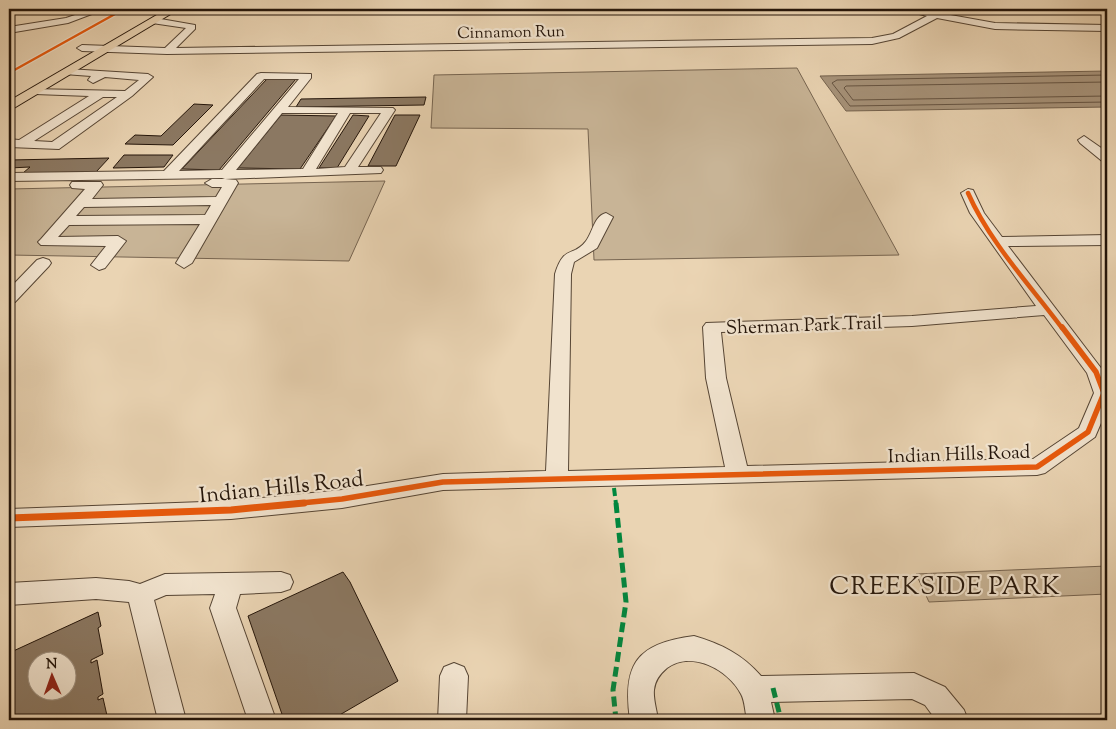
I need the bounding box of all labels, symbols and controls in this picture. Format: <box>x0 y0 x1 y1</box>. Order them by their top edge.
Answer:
street label: Cinnamon Run <box>457 21 566 46</box>
street label: Sherman Park Trail <box>725 310 883 343</box>
street label: Indian Hills Road <box>887 440 1031 471</box>
street label: Indian Hills Road <box>197 464 365 514</box>
district label: CREEKSIDE PARK <box>829 570 1061 606</box>
north arrow <box>28 652 78 702</box>
text: N <box>46 655 58 675</box>

